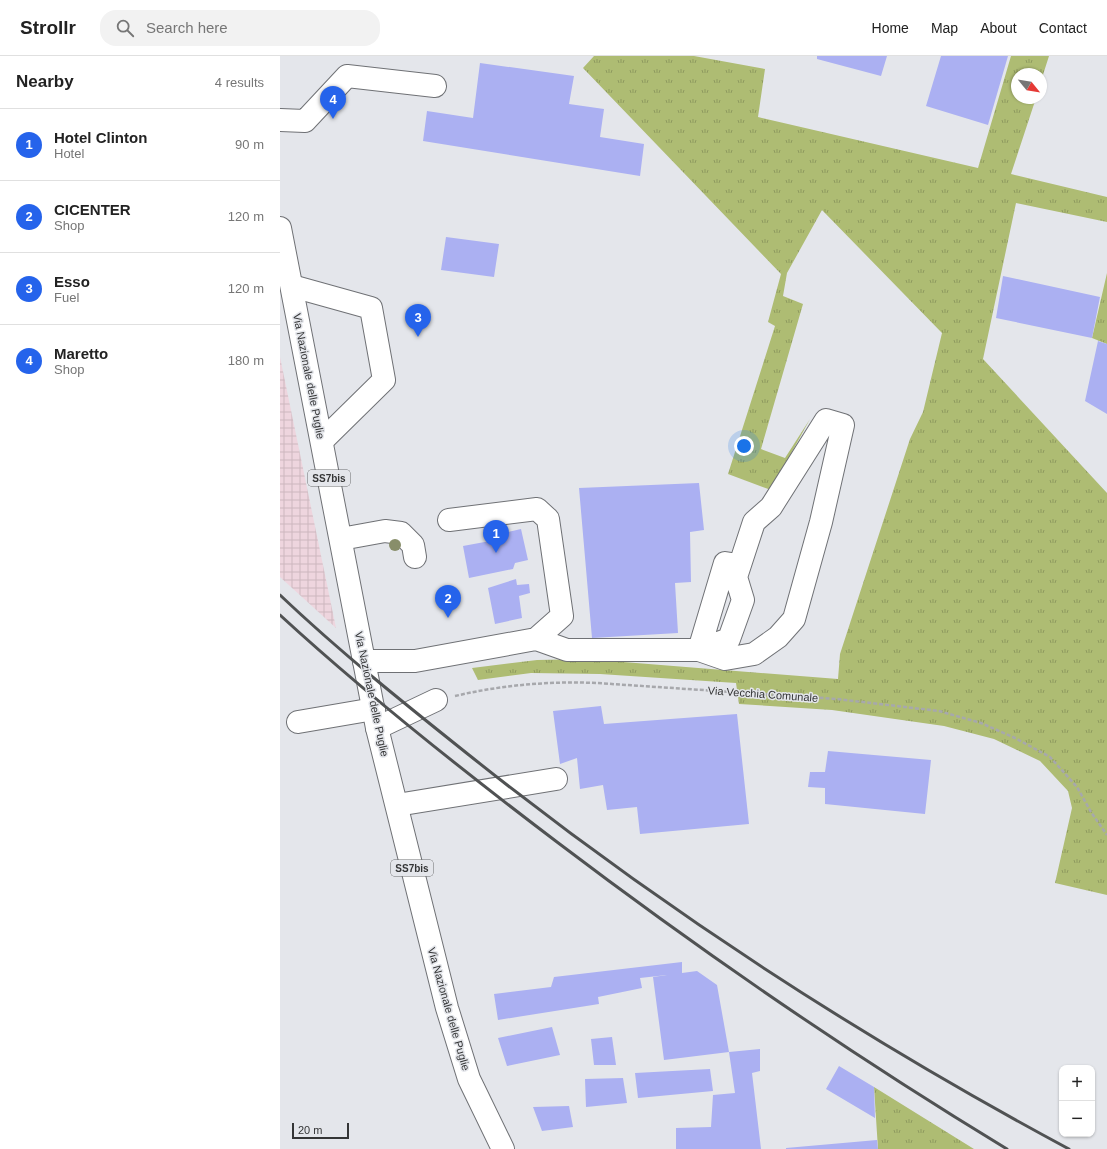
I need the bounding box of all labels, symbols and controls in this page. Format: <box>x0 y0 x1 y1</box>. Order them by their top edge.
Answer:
search box <box>100 10 380 46</box>
text: Strollr <box>20 17 76 38</box>
icon: search <box>114 17 136 39</box>
text: Search here <box>146 19 228 36</box>
text: Home <box>872 20 909 36</box>
text: Map <box>931 20 958 36</box>
text: About <box>980 20 1017 36</box>
text: Contact <box>1039 20 1087 36</box>
north arrow <box>1011 68 1047 104</box>
text: Nearby <box>16 72 74 91</box>
text: 4 results <box>215 75 264 90</box>
pin: 4 <box>320 86 346 119</box>
text: Hotel Clinton <box>54 129 147 146</box>
text: 1 <box>25 137 33 152</box>
text: 90 m <box>235 137 264 152</box>
text: Hotel <box>54 146 84 161</box>
text: CICENTER <box>54 201 131 218</box>
text: 2 <box>25 209 33 224</box>
text: 120 m <box>228 209 264 224</box>
text: Shop <box>54 218 84 233</box>
text: Esso <box>54 273 90 290</box>
text: 3 <box>25 281 33 296</box>
text: 120 m <box>228 281 264 296</box>
text: Fuel <box>54 290 79 305</box>
pin: 3 <box>405 304 431 337</box>
street label: Via Nazionale delle Puglie <box>291 312 327 440</box>
text: Maretto <box>54 345 108 362</box>
text: 4 <box>25 353 33 368</box>
text: 180 m <box>228 353 264 368</box>
text: Shop <box>54 362 84 377</box>
your location <box>734 436 754 456</box>
road number: SS7bis <box>308 470 350 486</box>
pin: 1 <box>483 520 509 553</box>
pin: 2 <box>435 585 461 618</box>
street label: Via Nazionale delle Puglie <box>353 630 391 758</box>
street label: Via Vecchia Comunale <box>707 684 819 704</box>
road number: SS7bis <box>391 860 433 876</box>
street label: Via Nazionale delle Puglie <box>426 946 472 1072</box>
map controls <box>1059 1065 1095 1137</box>
button: + <box>1059 1065 1095 1101</box>
button: − <box>1059 1101 1095 1137</box>
scale bar <box>292 1121 349 1140</box>
text: 20 m <box>298 1124 322 1136</box>

